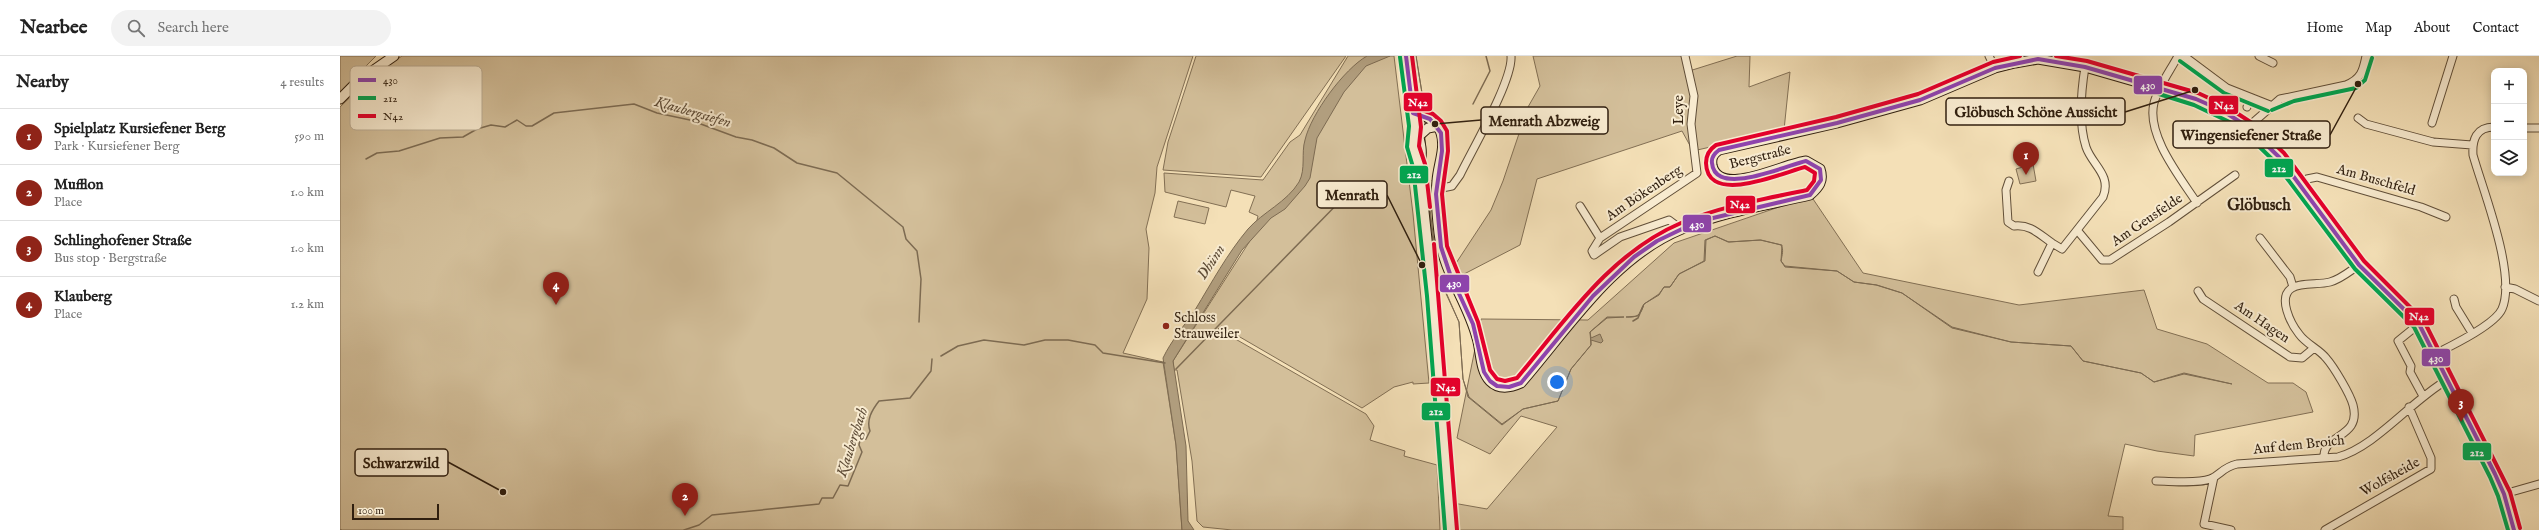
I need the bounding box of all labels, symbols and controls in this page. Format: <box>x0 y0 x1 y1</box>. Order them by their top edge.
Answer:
search box <box>111 10 391 46</box>
text: Nearbee <box>20 16 87 40</box>
icon: search <box>125 17 147 39</box>
text: Search here <box>157 18 229 37</box>
text: Home <box>2307 19 2343 37</box>
text: Map <box>2365 19 2392 37</box>
text: About <box>2414 19 2450 37</box>
text: Contact <box>2472 19 2519 37</box>
legend <box>350 66 482 130</box>
map controls <box>2491 68 2527 176</box>
button: + <box>2491 68 2527 104</box>
text: Nearby <box>16 72 69 93</box>
text: 4 results <box>280 74 324 91</box>
text: 430 <box>383 74 398 88</box>
line badge: 430 <box>2133 75 2163 95</box>
text: 430 <box>2140 79 2156 93</box>
text: 212 <box>383 92 397 106</box>
water label: Klaubergsiefen <box>651 92 733 133</box>
line badge: N42 <box>1403 92 1433 112</box>
street label: Leye <box>1670 95 1688 125</box>
line badge: N42 <box>2208 95 2239 115</box>
text: N42 <box>1407 96 1429 110</box>
callout: Glöbusch Schöne Aussicht <box>1946 98 2125 125</box>
text: N42 <box>2213 99 2235 113</box>
text: Glöbusch Schöne Aussicht <box>1955 103 2118 122</box>
button: − <box>2491 104 2527 140</box>
callout: Menrath Abzweig <box>1481 107 1608 134</box>
text: N42 <box>383 110 403 124</box>
text: Menrath Abzweig <box>1488 112 1600 131</box>
text: Spielplatz Kursiefener Berg <box>54 119 225 138</box>
callout: Wingensiefener Straße <box>2173 121 2330 148</box>
text: Wingensiefener Straße <box>2180 126 2322 145</box>
text: 1 <box>27 128 31 145</box>
text: 590 m <box>294 128 324 145</box>
text: Park · Kursiefener Berg <box>54 138 180 155</box>
button: layers <box>2491 140 2527 176</box>
street label: Bergstraße <box>1727 141 1793 173</box>
pin: 1 <box>2013 142 2039 175</box>
line badge: 212 <box>2264 158 2294 178</box>
street label: Am Buschfeld <box>2334 160 2418 200</box>
street label: Am Bökenberg <box>1602 161 1686 226</box>
text: 212 <box>2272 162 2287 176</box>
line badge: 212 <box>1399 165 1429 184</box>
text: 212 <box>1407 168 1422 182</box>
text: Mufflon <box>54 175 104 194</box>
callout: Menrath <box>1317 181 1387 208</box>
text: 2 <box>26 184 32 201</box>
text: 1.0 km <box>290 184 324 201</box>
text: Menrath <box>1325 186 1380 205</box>
street label: Am Geusfelde <box>2107 189 2187 251</box>
text: Place <box>54 194 82 211</box>
line badge: N42 <box>1725 195 1756 214</box>
district label: Glöbusch <box>2227 196 2291 216</box>
text: N42 <box>1729 198 1751 212</box>
line badge: 430 <box>1682 214 1712 233</box>
text: 430 <box>1689 218 1705 232</box>
text: Schlinghofener Straße <box>54 231 192 250</box>
text: 3 <box>27 240 31 257</box>
text: 1.0 km <box>290 240 324 257</box>
water label: Dhünn <box>1193 241 1229 283</box>
text: Bus stop · Bergstraße <box>54 250 167 267</box>
pin: 4 <box>543 272 569 305</box>
line badge: 430 <box>1439 274 1470 293</box>
text: 430 <box>1446 277 1462 291</box>
text: Klauberg <box>54 287 112 306</box>
text: 4 <box>26 296 32 313</box>
text: 1.2 km <box>290 296 324 313</box>
street label: Am Hagen <box>2230 296 2294 347</box>
text: Place <box>54 306 82 323</box>
line badge: N42 <box>2404 307 2435 326</box>
place label: Schloss Strauweiler <box>1174 309 1239 343</box>
text: N42 <box>2408 310 2430 324</box>
marker: Schloss Strauweiler <box>1161 321 1171 331</box>
line badge: 430 <box>2421 348 2451 367</box>
text: 430 <box>2428 352 2444 366</box>
your location <box>1547 372 1567 392</box>
line badge: N42 <box>1430 377 1461 397</box>
text: N42 <box>1435 381 1457 395</box>
pin: 3 <box>2448 389 2474 422</box>
line badge: 212 <box>1421 402 1451 421</box>
water label: Klaubergbach <box>832 404 873 480</box>
text: 212 <box>1429 405 1444 419</box>
street label: Auf dem Broich <box>2251 431 2346 459</box>
line badge: 212 <box>2462 442 2492 461</box>
text: 212 <box>2470 446 2485 460</box>
callout: Schwarzwild <box>355 449 448 476</box>
street label: Wolfsheide <box>2357 453 2423 501</box>
text: Schwarzwild <box>363 454 440 473</box>
pin: 2 <box>672 483 698 516</box>
scale bar <box>352 502 439 521</box>
text: 100 m <box>358 504 384 518</box>

